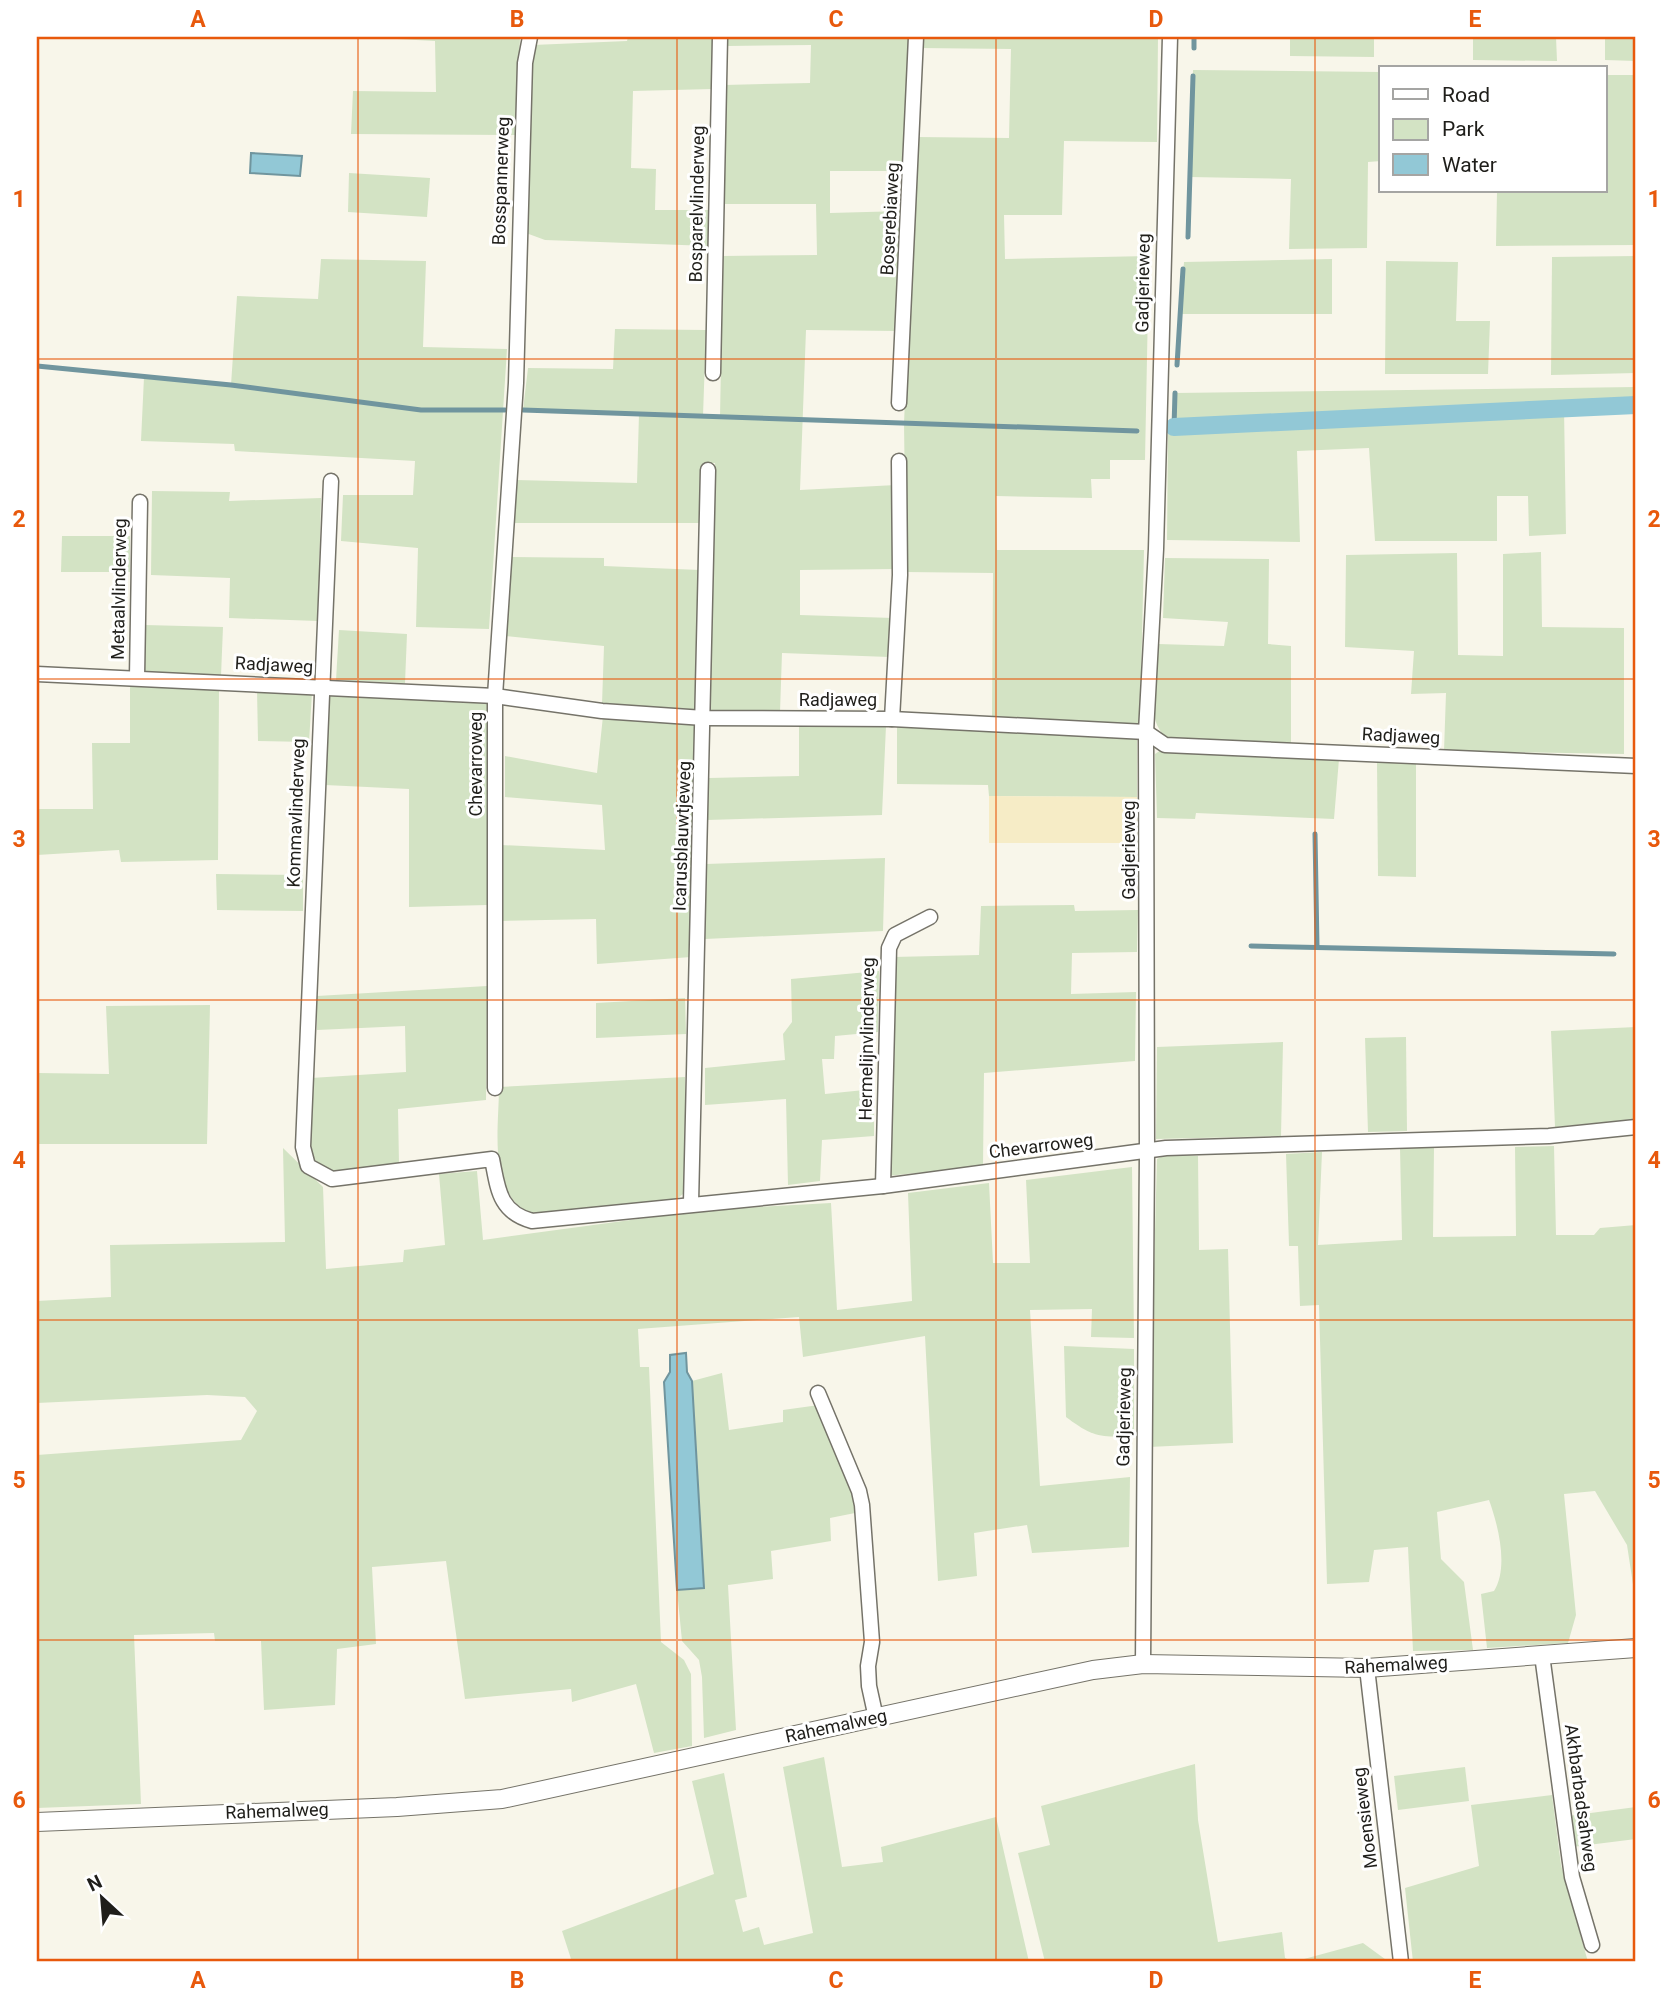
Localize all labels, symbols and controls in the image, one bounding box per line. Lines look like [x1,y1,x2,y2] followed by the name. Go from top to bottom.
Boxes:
[190,6,206,33] text: A
[510,6,524,33] text: B
[828,6,844,33] text: C
[1149,6,1163,33] text: D
[1469,6,1482,33] text: E
[1379,66,1606,192] legend
[1442,83,1490,107] text: Road
[488,116,513,246] street label: Bosspannerweg
[1442,117,1485,141] text: Park
[685,125,708,283] street label: Bosparelvlinderweg
[1442,153,1497,177] text: Water
[876,162,903,276] street label: Boserebiaweg
[12,186,26,213] text: 1
[1647,186,1661,213] text: 1
[1131,233,1154,333] street label: Gadjerieweg
[12,506,26,533] text: 2
[1647,506,1661,533] text: 2
[107,518,130,660] street label: Metaalvlinderweg
[234,652,314,677] street label: Radjaweg
[799,689,877,710] street label: Radjaweg
[465,712,486,816] street label: Chevarroweg
[1361,723,1441,748] street label: Radjaweg
[282,738,309,888] street label: Kommavlinderweg
[668,761,695,911] street label: Icarusblauwtjeweg
[1118,800,1139,900] street label: Gadjerieweg
[12,826,26,853] text: 3
[1647,826,1661,853] text: 3
[855,957,878,1121] street label: Hermelijnvlinderweg
[988,1129,1094,1162] street label: Chevarroweg
[12,1147,26,1174] text: 4
[1647,1147,1661,1174] text: 4
[1112,1367,1135,1467] street label: Gadjerieweg
[12,1467,26,1494] text: 5
[1647,1467,1661,1494] text: 5
[1344,1651,1448,1678] street label: Rahemalweg
[783,1704,889,1747] street label: Rahemalweg
[1561,1723,1602,1873] street label: Akhbarbadsahweg
[1348,1766,1381,1870] street label: Moensieweg
[12,1787,26,1814] text: 6
[1647,1787,1661,1814] text: 6
[225,1798,329,1823] street label: Rahemalweg
[66,1862,136,1932] north arrow
[84,1870,106,1896] text: N
[190,1967,206,1994] text: A
[510,1967,524,1994] text: B
[828,1967,844,1994] text: C
[1149,1967,1163,1994] text: D
[1469,1967,1482,1994] text: E

